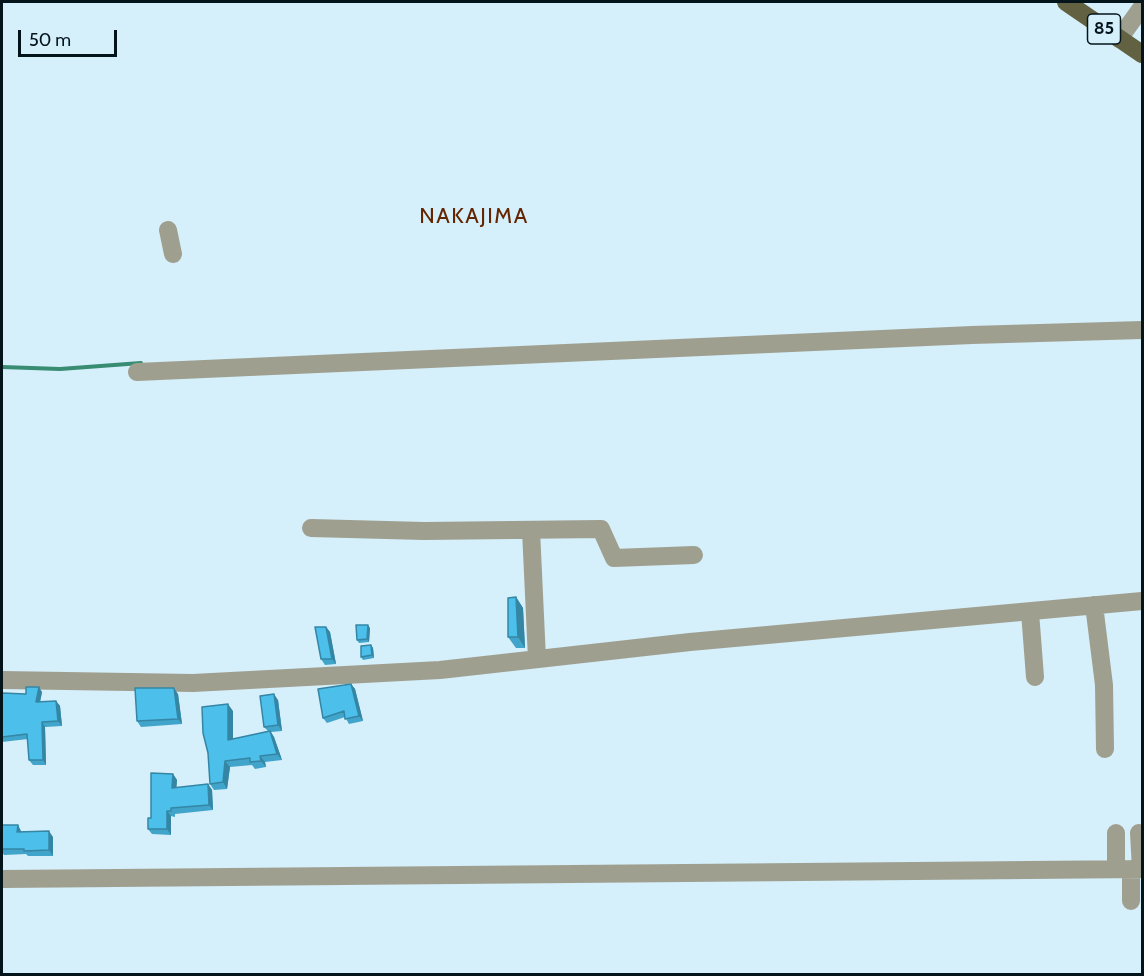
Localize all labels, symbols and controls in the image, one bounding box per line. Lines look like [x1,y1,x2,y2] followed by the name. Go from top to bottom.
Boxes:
[1088,14,1120,44] road number: 85
[21,18,120,56] scale bar
[29,29,71,51] text: 50 m
[419,204,529,230] district label: NAKAJIMA

